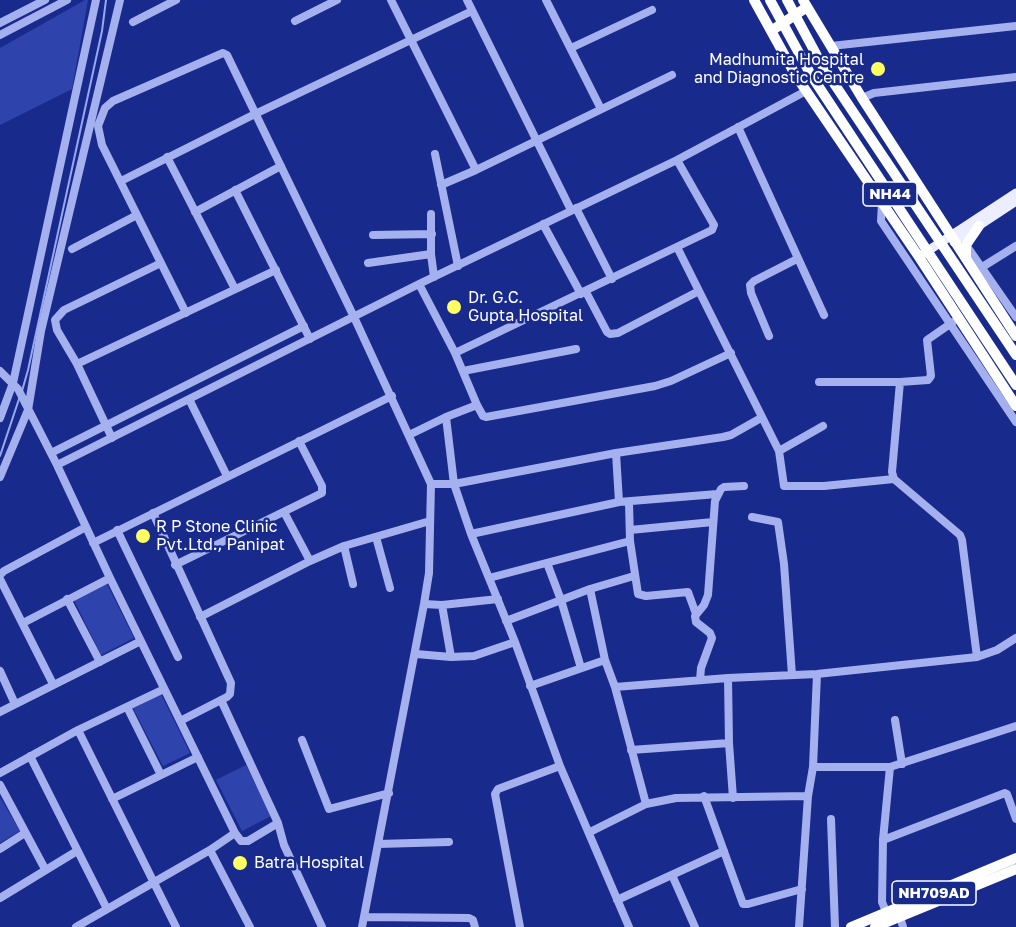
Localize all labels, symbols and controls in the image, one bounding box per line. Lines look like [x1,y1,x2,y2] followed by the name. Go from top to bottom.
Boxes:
[694,50,864,88] place label: Madhumita Hospital and Diagnostic Centre
[869,60,887,78] marker: Madhumita Hospital and Diagnostic Centre
[863,182,917,206] road number: NH44
[468,288,583,326] place label: Dr. G.C. Gupta Hospital
[445,298,463,316] marker: Dr. G.C. Gupta Hospital
[156,517,285,555] place label: R P Stone Clinic Pvt.Ltd., Panipat
[134,527,152,545] marker: R P Stone Clinic Pvt.Ltd., Panipat
[254,853,364,873] place label: Batra Hospital
[231,854,249,872] marker: Batra Hospital
[892,881,976,905] road number: NH709AD

